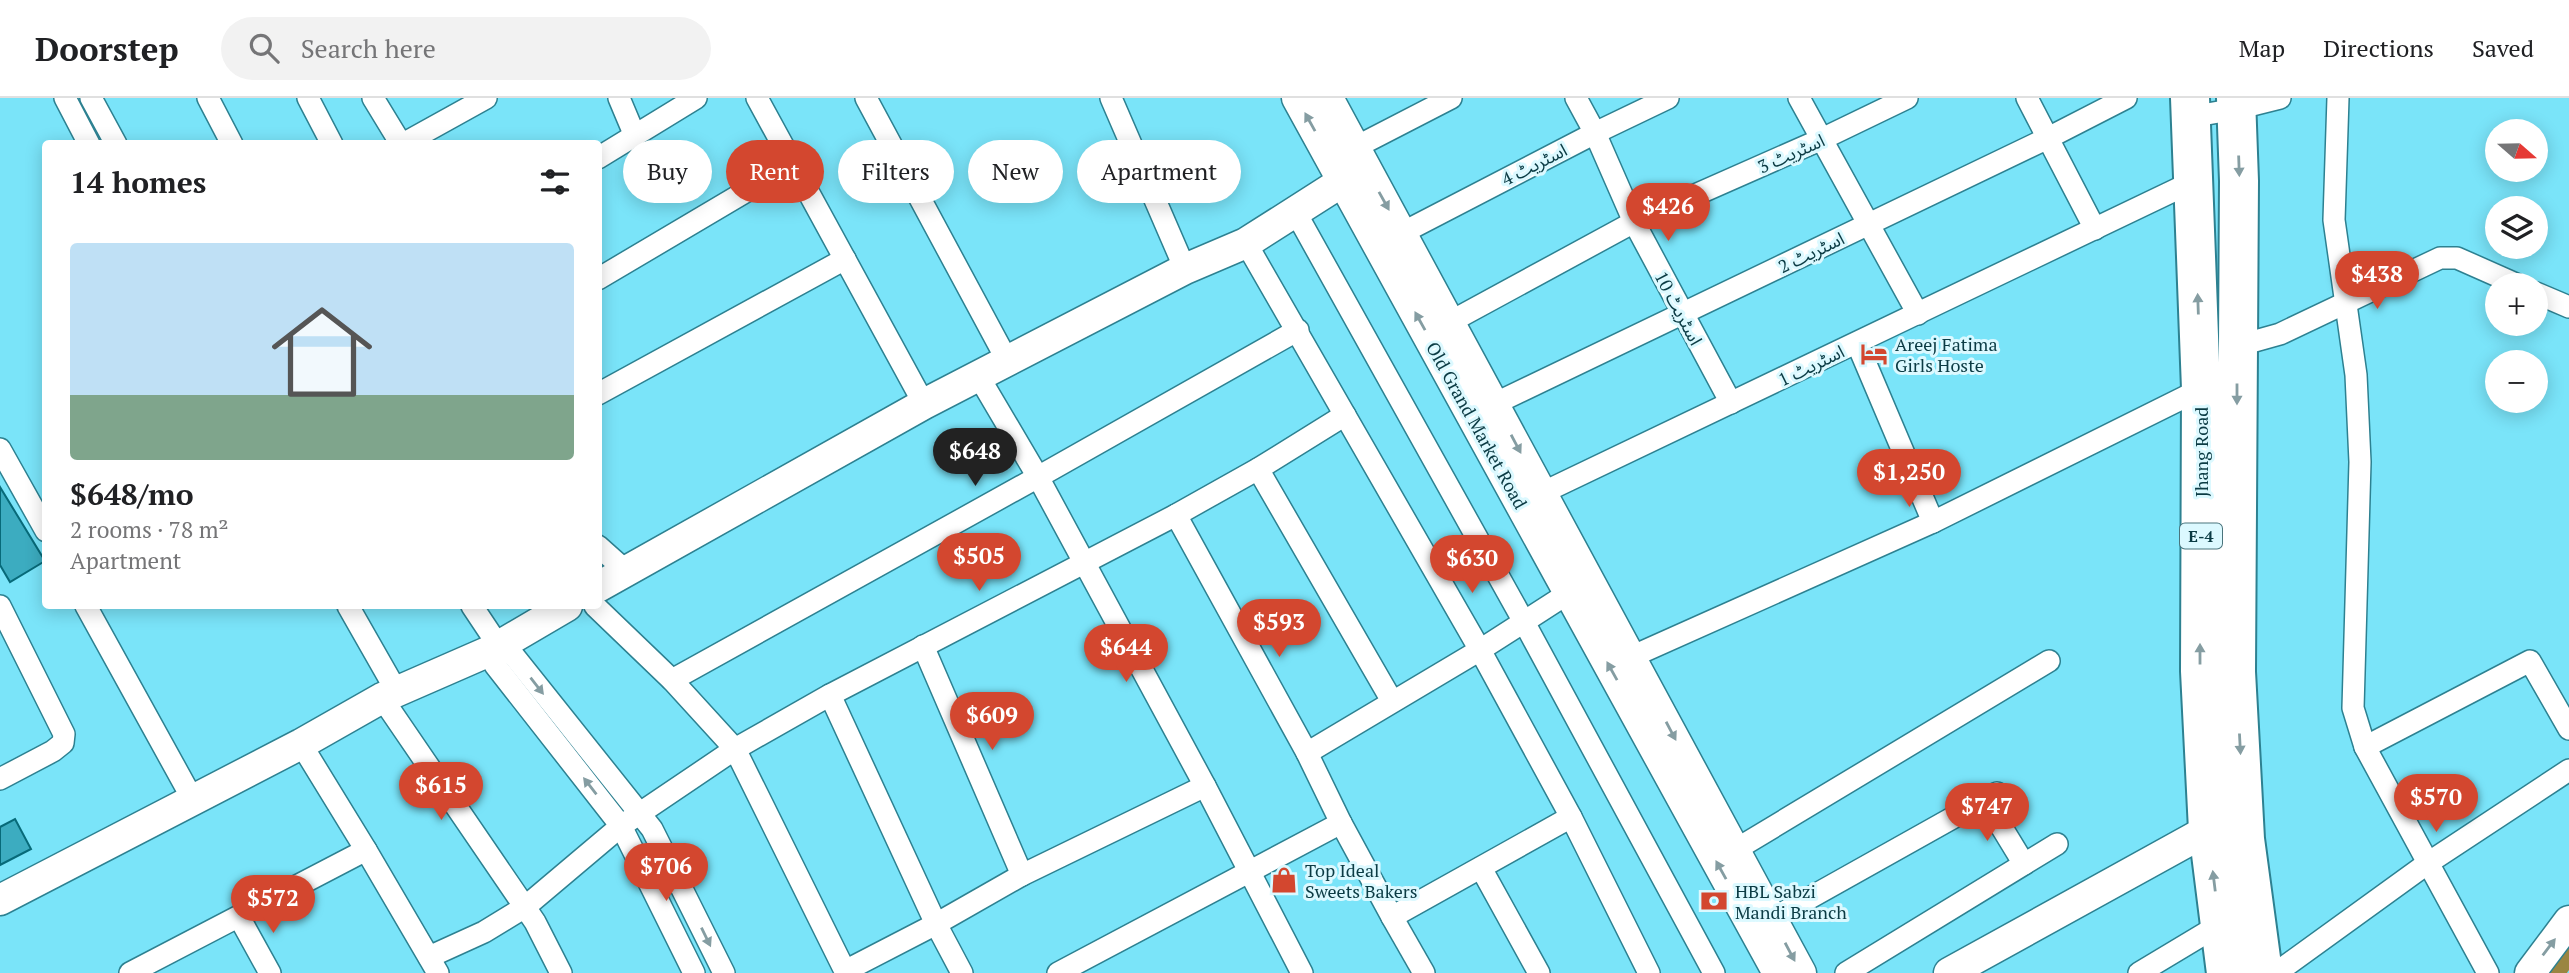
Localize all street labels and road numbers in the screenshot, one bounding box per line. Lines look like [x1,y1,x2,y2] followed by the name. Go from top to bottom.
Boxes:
[1754,128,1828,178] street label: اسٹریٹ 3
[1497,137,1571,191] street label: اسٹریٹ 4
[1774,226,1848,278] street label: اسٹریٹ 2
[1650,267,1708,349] street label: اسٹریٹ 10
[1421,337,1533,513] street label: Old Grand Market Road
[1774,339,1848,391] street label: اسٹریٹ 1
[2189,407,2213,497] street label: Jhang Road
[2180,524,2222,548] road number: E-4

